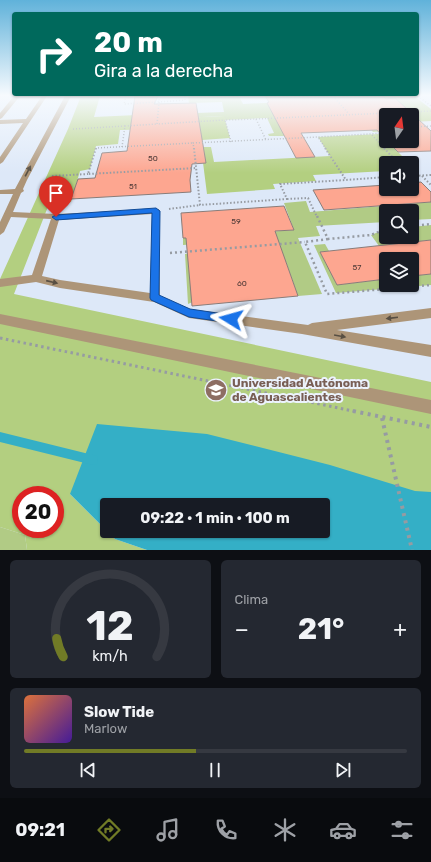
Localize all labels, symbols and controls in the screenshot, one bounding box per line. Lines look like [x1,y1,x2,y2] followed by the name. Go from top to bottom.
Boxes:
[94,26,163,59] text: 20 m
[28,28,80,80] icon: right
[94,60,233,82] text: Gira a la derecha
[379,108,419,148] north arrow
[379,108,419,292] map controls
[148,154,158,163] house number: 50
[379,156,419,196] button: sound
[25,165,32,177] one-way arrow
[39,176,73,217] pin
[45,182,67,204] icon: arrive
[129,182,137,191] house number: 51
[379,204,419,244] button: search
[231,217,241,226] house number: 59
[379,252,419,292] button: layers
[353,263,361,272] house number: 57
[237,279,247,288] house number: 60
[46,280,58,286] one-way arrow
[210,298,252,340] position arrow
[386,314,398,321] one-way arrow
[334,333,346,339] one-way arrow
[232,376,368,404] place label: Universidad Autónoma de Aguascalientes
[203,377,229,403] school or university icon: Universidad Autónoma de Aguascalientes
[12,486,64,538] speed limit sign: 20
[140,509,290,527] text: 09:22 · 1 min · 100 m
[235,592,268,607] text: Clima
[86,601,134,650] text: 12
[298,611,344,647] text: 21°
[235,616,249,643] text: −
[393,616,407,643] text: +
[92,648,128,665] text: km/h
[84,703,154,721] text: Slow Tide
[84,721,127,736] text: Marlow
[77,759,99,781] icon: previous
[204,759,226,781] icon: pause
[332,759,354,781] icon: next
[95,816,123,844] icon: directions
[154,816,182,844] icon: music
[212,816,240,844] icon: phone
[271,816,299,844] icon: climate
[329,816,357,844] icon: car
[388,816,416,844] icon: filters
[15,819,65,841] text: 09:21

